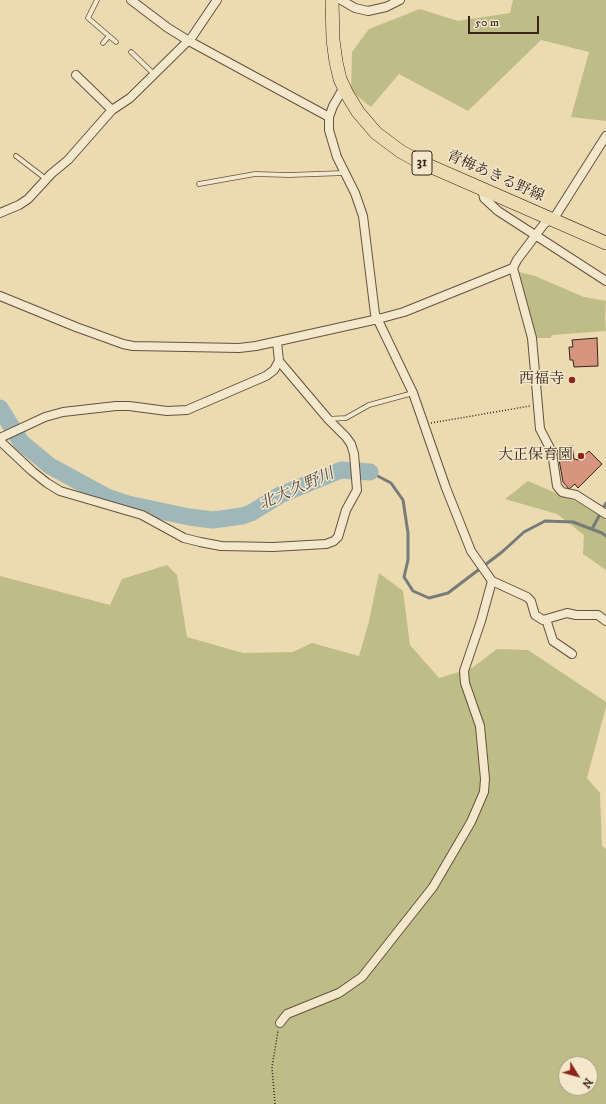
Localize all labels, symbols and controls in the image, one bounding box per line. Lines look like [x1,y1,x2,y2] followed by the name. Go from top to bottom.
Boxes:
[470,8,541,34] scale bar
[475,15,499,30] text: 50 m
[443,147,547,207] street label: 青梅あきる野線
[412,151,432,175] road number: 31
[519,371,564,389] place label: 西福寺
[567,375,577,385] marker: 西福寺
[498,447,573,465] place label: 大正保育園
[576,451,586,461] marker: 大正保育園
[257,465,337,515] water label: 北大久野川
[558,1056,598,1096] north arrow
[578,1075,595,1090] text: N

